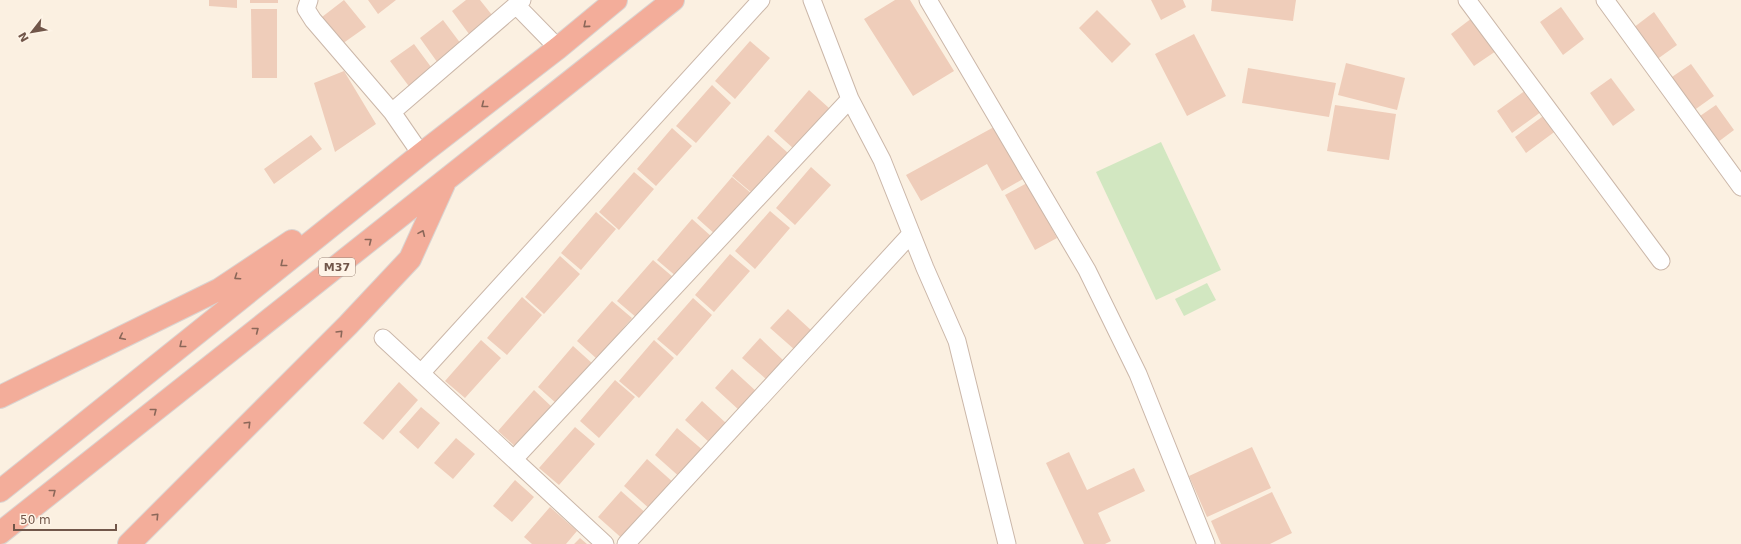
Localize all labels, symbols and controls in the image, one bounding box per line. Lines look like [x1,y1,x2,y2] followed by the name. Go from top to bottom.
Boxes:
[12,12,52,52] north arrow
[583,20,591,27] one-way arrow
[16,30,32,44] text: N
[481,101,488,108] one-way arrow
[417,229,425,237] one-way arrow
[365,239,372,246] one-way arrow
[319,258,355,276] road number: M37
[281,260,288,267] one-way arrow
[234,272,241,280] one-way arrow
[252,328,259,335] one-way arrow
[335,330,343,337] one-way arrow
[119,332,126,340] one-way arrow
[179,341,186,348] one-way arrow
[150,409,157,416] one-way arrow
[243,421,251,429] one-way arrow
[48,489,55,496] one-way arrow
[14,506,116,532] scale bar
[20,513,51,527] text: 50 m
[151,513,159,521] one-way arrow

